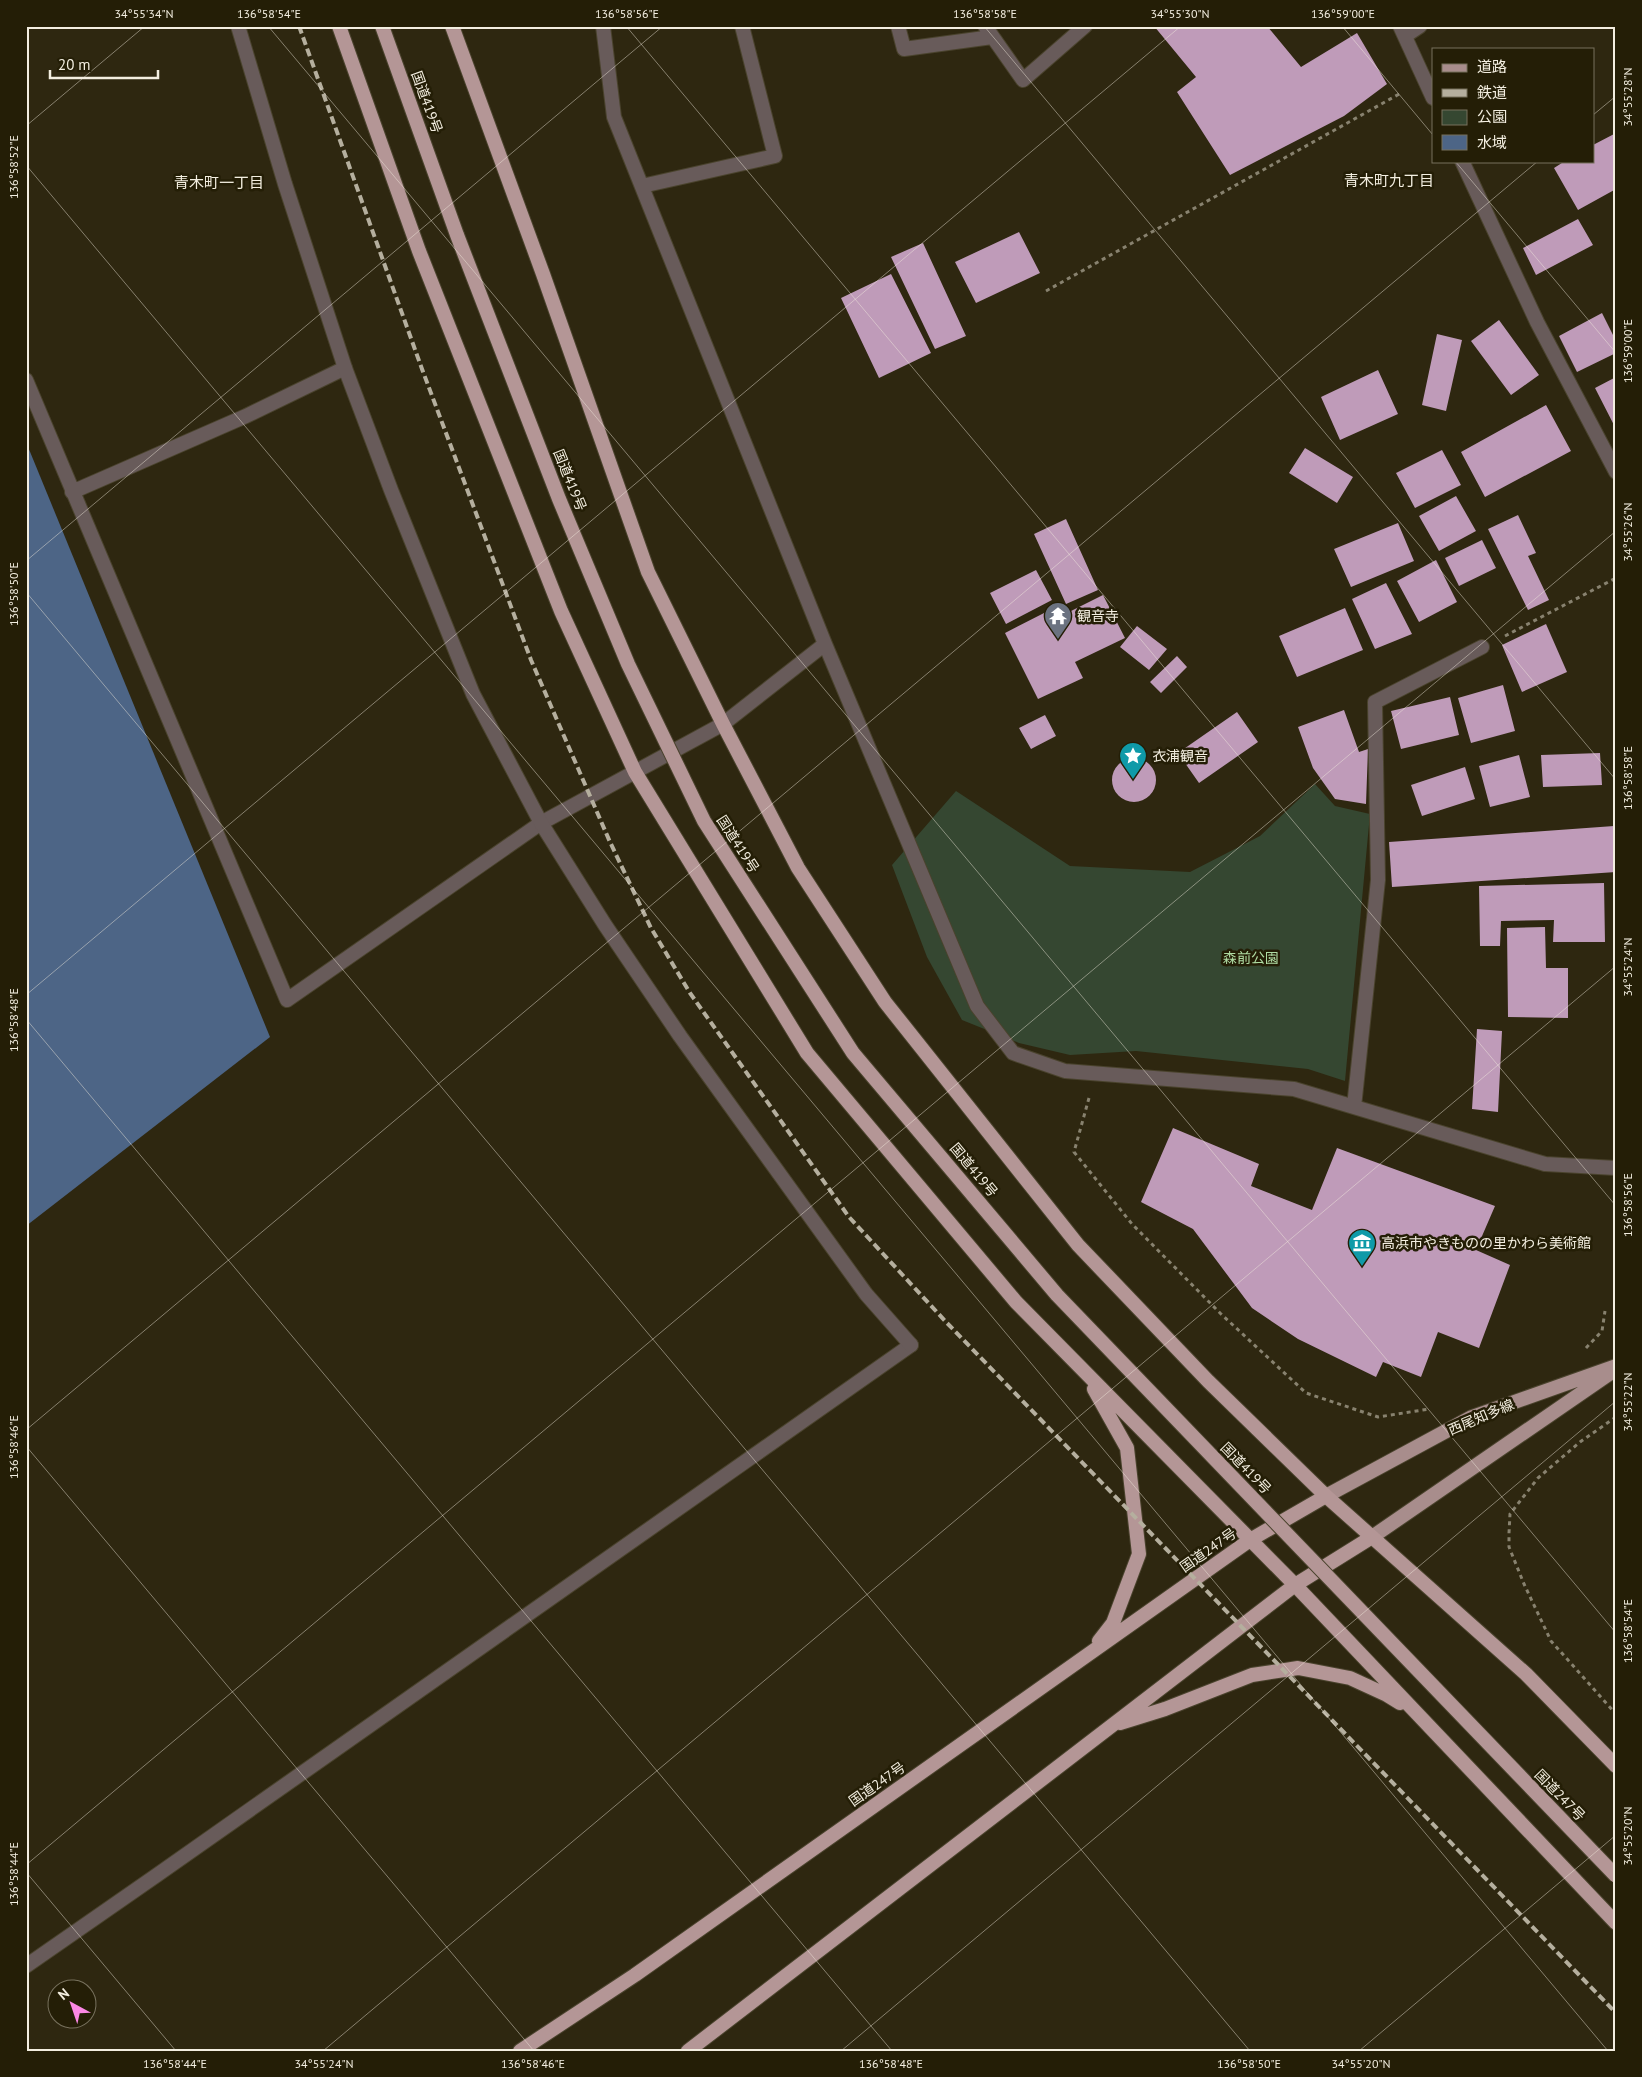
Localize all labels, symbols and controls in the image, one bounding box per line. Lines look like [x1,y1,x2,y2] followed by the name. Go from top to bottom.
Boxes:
[114,6,174,21] text: 34°55'34"N
[237,6,301,21] text: 136°58'54"E
[595,6,659,21] text: 136°58'56"E
[953,6,1017,21] text: 136°58'58"E
[1150,6,1210,21] text: 34°55'30"N
[1311,6,1375,21] text: 136°59'00"E
[50,48,158,80] scale bar
[1432,48,1594,162] legend
[58,55,91,74] text: 20 m
[1477,57,1507,76] text: 道路
[1620,67,1635,127] text: 34°55'28"N
[407,68,447,136] street label: 国道419号
[1477,83,1507,102] text: 鉄道
[1477,107,1507,126] text: 公園
[1477,133,1507,152] text: 水域
[6,135,21,199] text: 136°58'52"E
[1344,171,1434,190] district label: 青木町九丁目
[174,173,264,192] district label: 青木町一丁目
[1620,319,1635,383] text: 136°59'00"E
[550,447,590,513] street label: 国道419号
[1620,502,1635,562] text: 34°55'26"N
[6,562,21,626] text: 136°58'50"E
[1043,601,1073,640] temple icon: 観音寺
[1077,607,1119,625] place label: 観音寺
[1118,741,1148,780] place icon: 衣浦観音
[1620,746,1635,810] text: 136°58'58"E
[1152,747,1208,765] place label: 衣浦観音
[713,812,763,876] street label: 国道419号
[1620,937,1635,997] text: 34°55'24"N
[1223,949,1279,967] park label: 森前公園
[6,988,21,1052] text: 136°58'48"E
[946,1139,1002,1201] street label: 国道419号
[1620,1173,1635,1237] text: 136°58'56"E
[1347,1228,1377,1267] museum icon: 高浜市やきものの里かわら美術館
[1381,1234,1591,1252] place label: 高浜市やきものの里かわら美術館
[1620,1372,1635,1432] text: 34°55'22"N
[1445,1395,1517,1439] street label: 西尾知多線
[6,1415,21,1479] text: 136°58'46"E
[1217,1438,1275,1498] street label: 国道419号
[1176,1524,1240,1576] street label: 国道247号
[1620,1599,1635,1663] text: 136°58'54"E
[845,1758,909,1810] street label: 国道247号
[1531,1765,1589,1825] street label: 国道247号
[1620,1806,1635,1866] text: 34°55'20"N
[6,1842,21,1906] text: 136°58'44"E
[48,1980,98,2030] north arrow
[54,1984,73,2004] text: N
[143,2056,207,2071] text: 136°58'44"E
[294,2056,354,2071] text: 34°55'24"N
[501,2056,565,2071] text: 136°58'46"E
[859,2056,923,2071] text: 136°58'48"E
[1217,2056,1281,2071] text: 136°58'50"E
[1331,2056,1391,2071] text: 34°55'20"N

